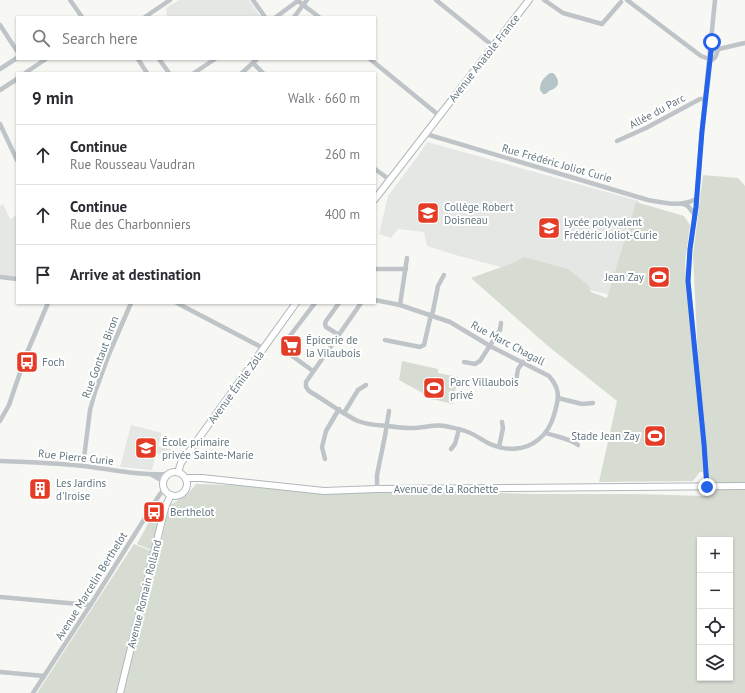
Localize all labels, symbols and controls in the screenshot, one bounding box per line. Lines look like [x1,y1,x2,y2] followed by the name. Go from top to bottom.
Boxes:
[445,11,523,105] street label: Avenue Anatole France
[16,16,376,60] search box
[30,27,52,49] icon: search
[62,29,138,48] text: Search here
[703,33,721,51] route start
[32,87,73,109] text: 9 min
[288,90,360,107] text: Walk · 660 m
[627,90,687,132] street label: Allée du Parc
[70,137,127,156] text: Continue
[500,141,614,186] street label: Rue Frédéric Joliot Curie
[32,144,54,166] icon: ahead
[325,146,360,163] text: 260 m
[70,156,195,173] text: Rue Rousseau Vaudran
[70,197,127,216] text: Continue
[415,200,441,226] school or university icon: Collège Robert Doisneau
[444,200,514,227] place label: Collège Robert Doisneau
[32,204,54,226] icon: ahead
[325,206,360,223] text: 400 m
[536,215,562,241] school or university icon: Lycée polyvalent Frédéric Joliot-Curie
[564,215,658,242] place label: Lycée polyvalent Frédéric Joliot-Curie
[70,216,191,233] text: Rue des Charbonniers
[32,264,54,286] icon: arrive
[646,264,672,290] sports icon: Jean Zay
[70,265,201,284] text: Arrive at destination
[604,270,645,284] place label: Jean Zay
[79,314,121,400] street label: Rue Gontaut Biron
[469,318,548,369] street label: Rue Marc Chagall
[278,333,304,359] supermarket icon: Épicerie de la Vilaubois
[306,333,361,360] place label: Épicerie de la Vilaubois
[205,348,267,426] street label: Avenue Émile Zola
[14,349,40,375] bus stop icon: Foch
[42,355,65,369] place label: Foch
[421,375,447,401] sports icon: Parc Villaubois privé
[450,375,519,402] place label: Parc Villaubois privé
[642,423,668,449] sports icon: Stade Jean Zay
[571,429,641,443] place label: Stade Jean Zay
[133,435,159,461] school or university icon: École primaire privée Sainte-Marie
[162,435,254,462] place label: École primaire privée Sainte-Marie
[38,446,115,468] street label: Rue Pierre Curie
[27,476,53,502] building icon: Les Jardins d'Iroise
[56,476,106,503] place label: Les Jardins d'Iroise
[698,478,716,496] route end
[394,482,499,496] street label: Avenue de la Rochette
[141,499,167,525] bus stop icon: Berthelot
[170,505,215,519] place label: Berthelot
[52,529,130,643] street label: Avenue Marcelin Berthelot
[697,537,733,681] map controls
[697,537,733,573] button: +
[124,538,164,650] street label: Avenue Romain Rolland
[697,573,733,609] button: −
[697,609,733,645] button: locate
[697,645,733,681] button: layers

